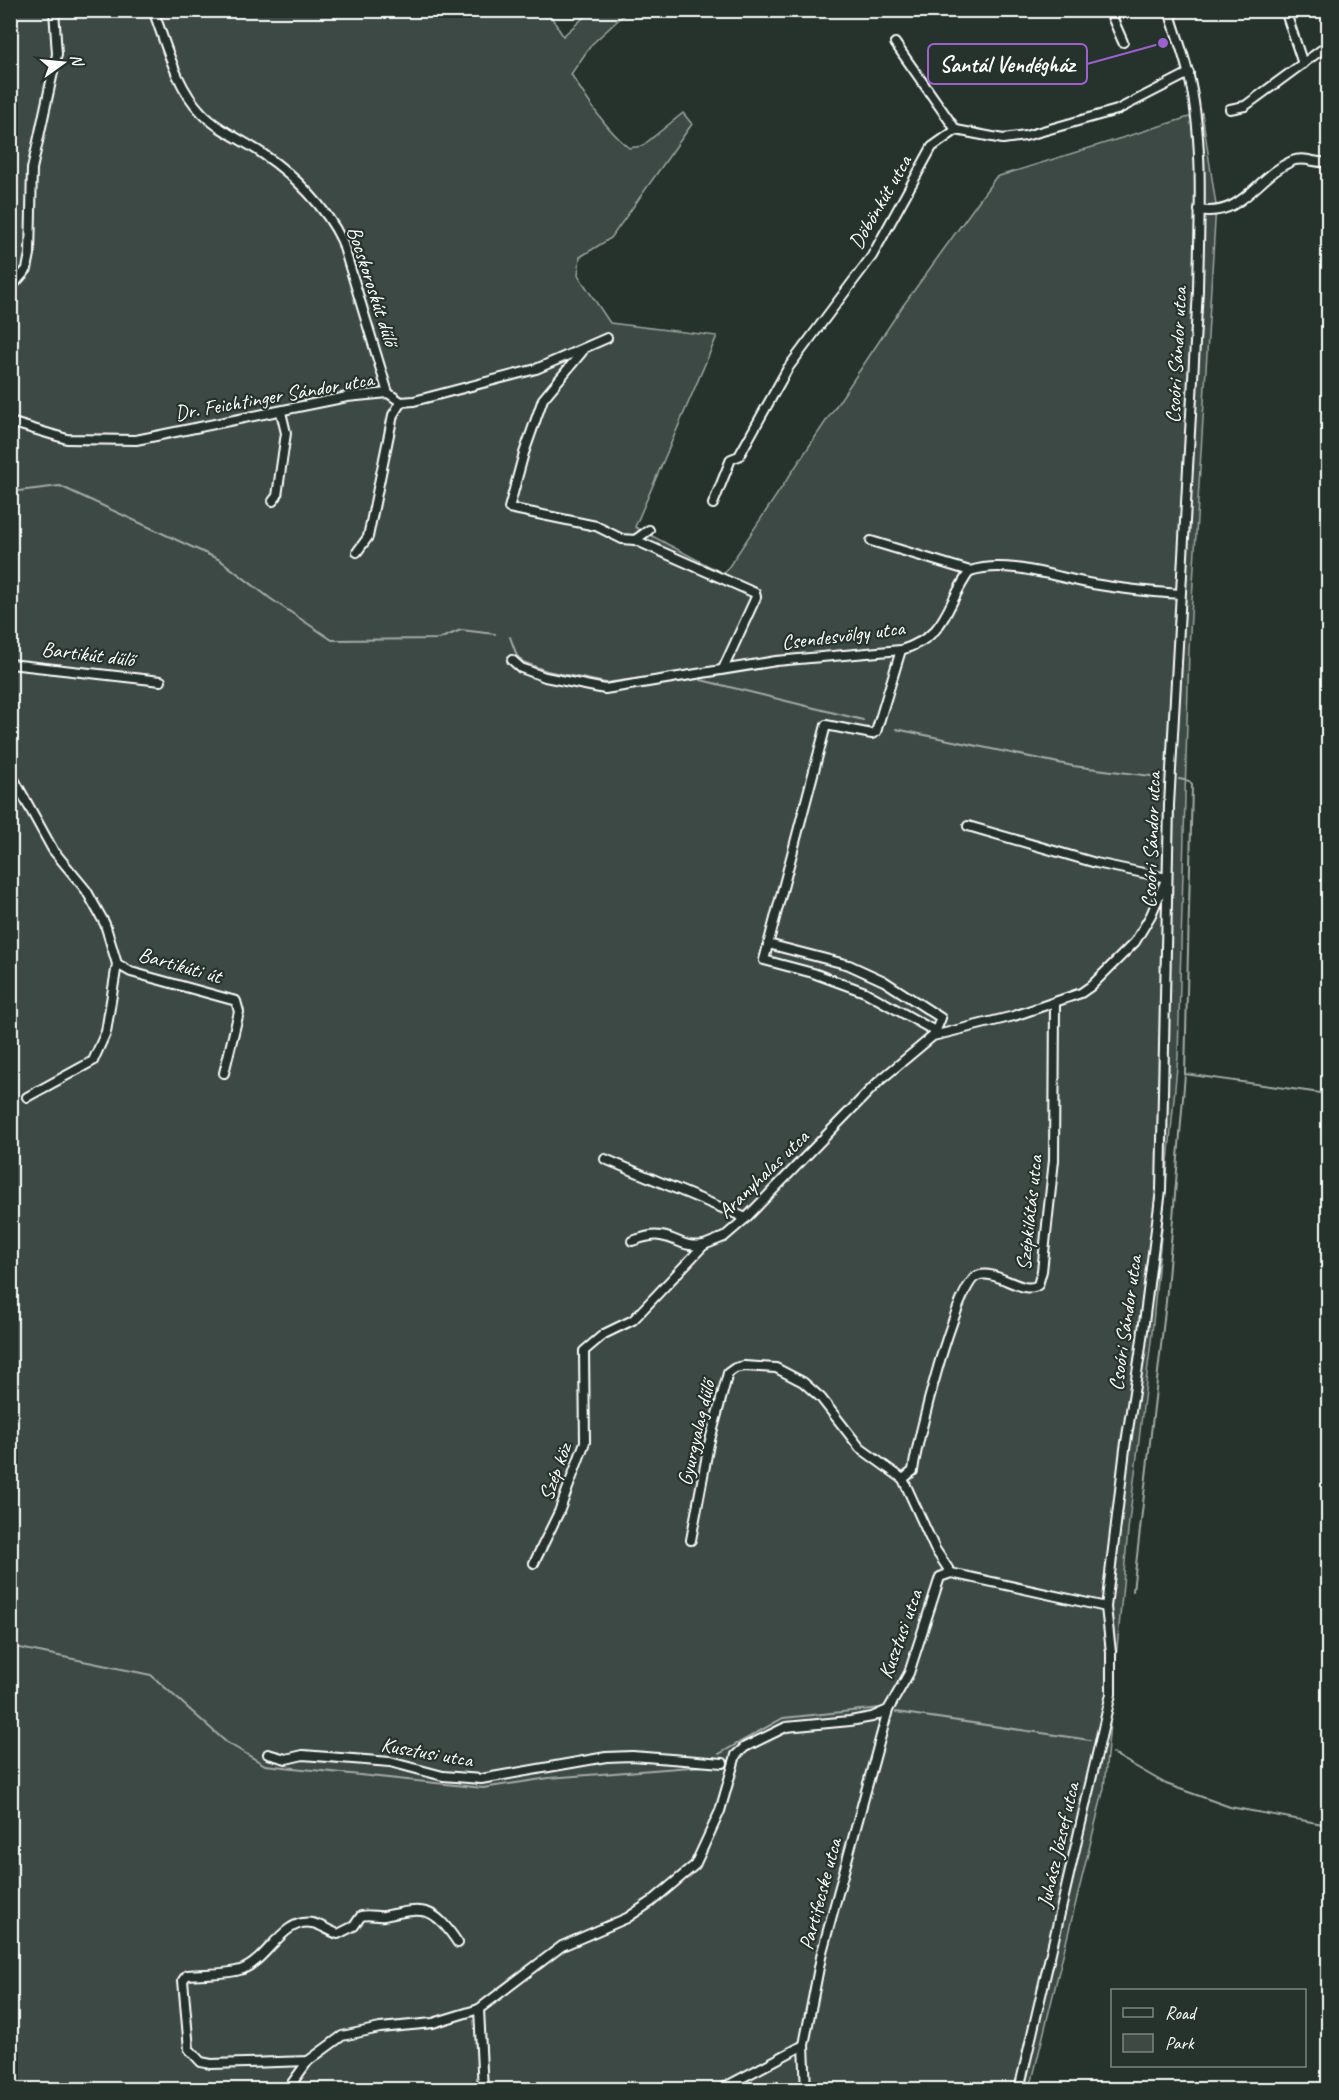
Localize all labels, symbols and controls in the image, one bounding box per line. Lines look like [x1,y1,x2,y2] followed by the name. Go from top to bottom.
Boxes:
[33,33,93,93] north arrow
[928,44,1087,84] callout: Santál Vendégház
[939,51,1078,79] text: Santál Vendégház
[66,52,88,70] text: N
[843,149,918,254] street label: Döbönkút utca
[341,223,406,353] street label: Bocskoroskút dűlő
[1159,284,1193,424] street label: Csoóri Sándor utca
[173,365,378,426] street label: Dr. Feichtinger Sándor utca
[780,614,907,655] street label: Csendesvölgy utca
[40,635,139,673] street label: Bartikút dűlő
[1136,769,1166,909] street label: Csoóri Sándor utca
[136,941,226,990] street label: Bartikúti út
[712,1123,815,1224] street label: Aranyhalas utca
[1010,1153,1048,1272] street label: Szépkilátás utca
[1103,1251,1148,1392] street label: Csoóri Sándor utca
[671,1374,722,1488] street label: Gyurgyalag dűlő
[533,1438,578,1504] street label: Szép köz
[872,1585,929,1682] street label: Kusztusi utca
[379,1731,476,1773] street label: Kusztusi utca
[1031,1777,1086,1911] street label: Juhász József utca
[793,1833,848,1953] street label: Partifecske utca
[1111,1989,1306,2067] legend
[1165,2002,1198,2024] text: Road
[1165,2032,1195,2054] text: Park

